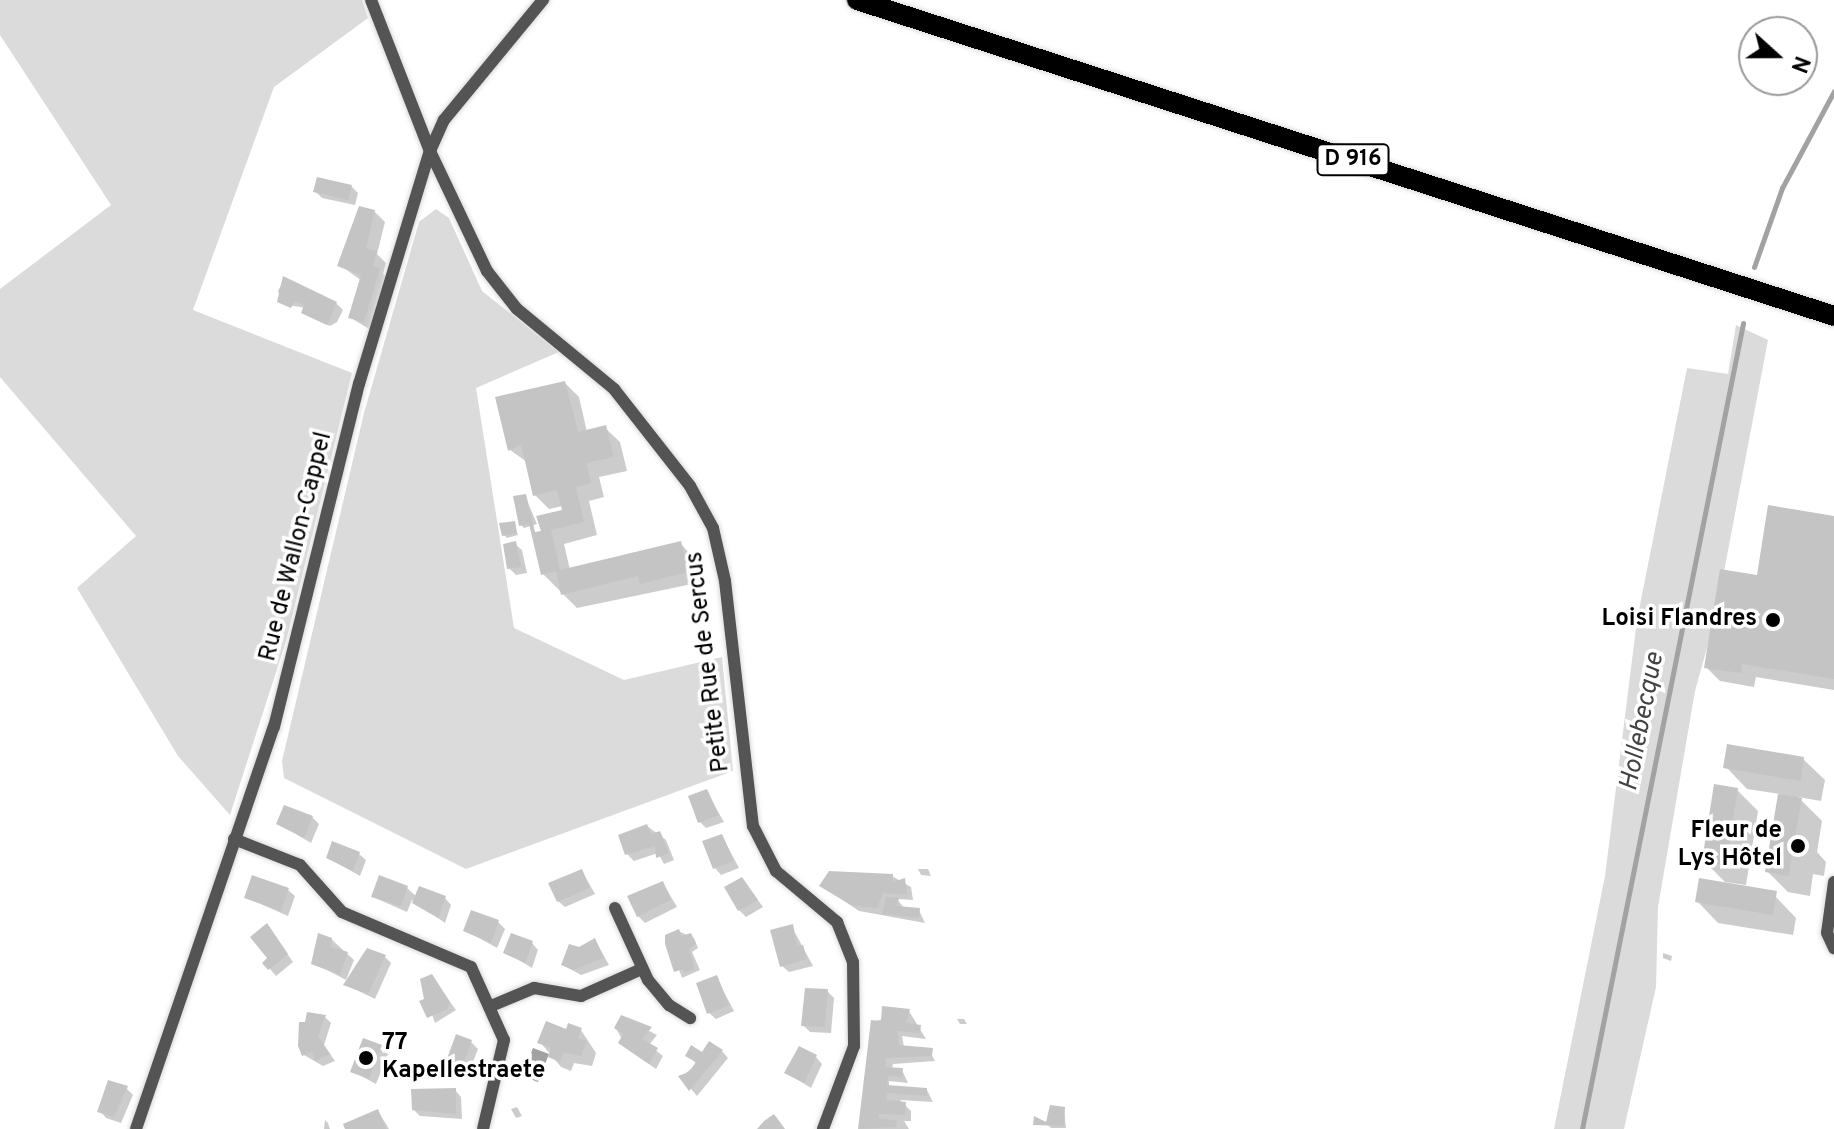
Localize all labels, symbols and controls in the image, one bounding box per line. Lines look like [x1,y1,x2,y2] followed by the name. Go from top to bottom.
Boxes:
[1738,16,1818,96] north arrow
[1784,52,1814,76] text: N
[1315,142,1391,178] road number: D 916
[255,429,339,665] street label: Rue de Wallon-Cappel
[681,550,737,774] street label: Petite Rue de Sercus
[1602,606,1757,634] place label: Loisi Flandres
[1764,611,1782,629] marker: Loisi Flandres
[1614,650,1672,794] water label: Hollebecque
[1678,818,1782,874] place label: Fleur de Lys Hôtel
[1789,837,1807,855] marker: Fleur de Lys Hôtel
[382,1030,545,1086] place label: 77 Kapellestraete
[357,1049,375,1067] marker: 77 Kapellestraete

